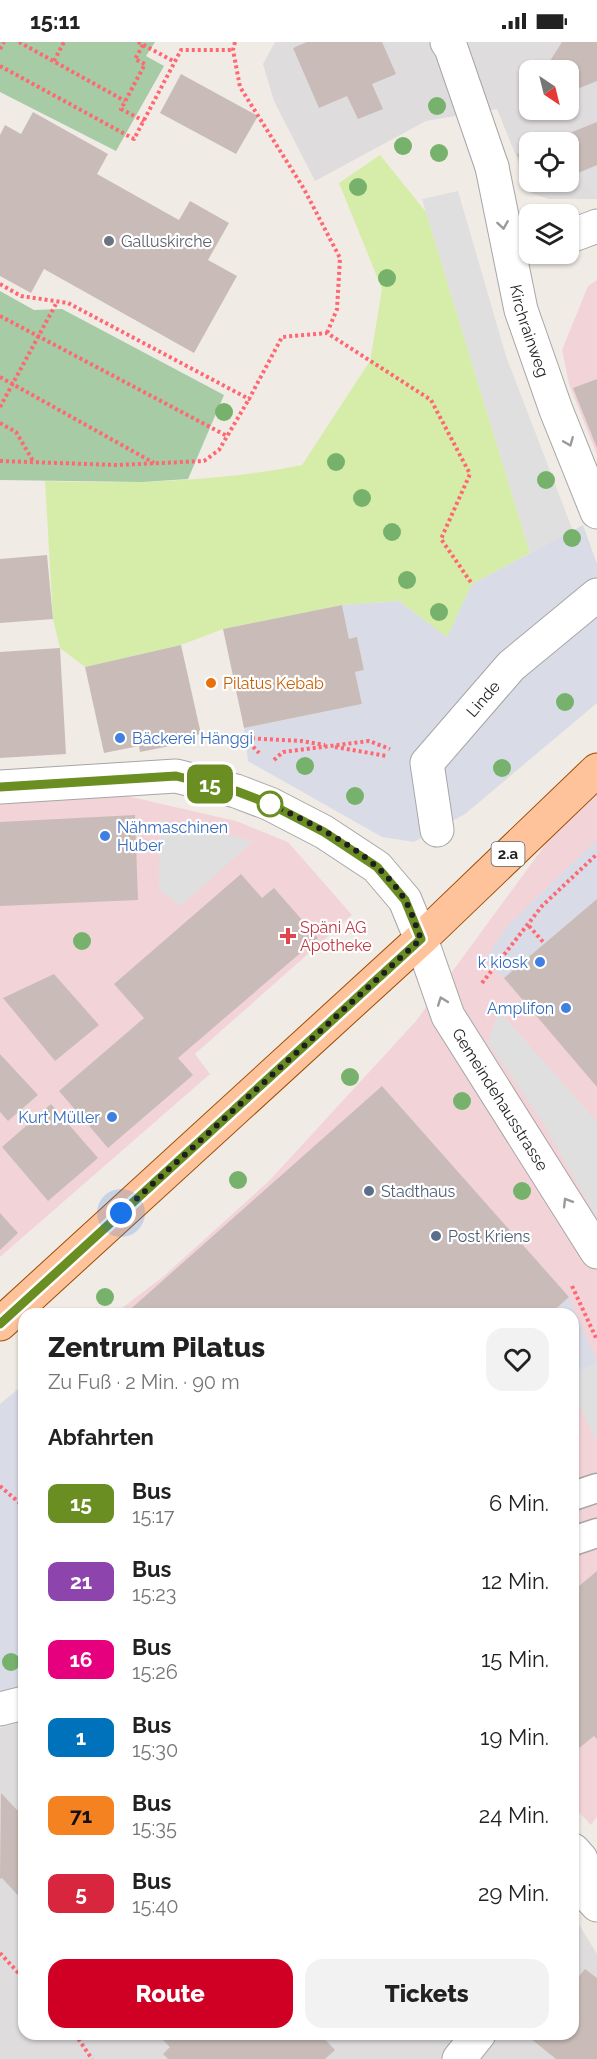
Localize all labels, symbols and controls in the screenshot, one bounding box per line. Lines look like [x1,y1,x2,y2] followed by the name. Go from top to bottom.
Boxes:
[30,8,80,34] text: 15:11
[519,60,579,120] north arrow
[519,60,579,264] map controls
[519,132,579,192] button: locate
[519,204,579,264] button: layers
[497,220,509,229] one-way arrow
[121,232,212,251] place label: Galluskirche
[102,234,116,248] marker: Galluskirche
[506,283,553,380] street label: Kirchrainweg
[562,436,574,447] one-way arrow
[223,674,324,693] place label: Pilatus Kebab
[204,676,218,690] marker: Pilatus Kebab
[462,677,504,721] street label: Linde
[132,729,253,748] place label: Bäckerei Hänggi
[113,731,127,745] marker: Bäckerei Hänggi
[183,764,237,804] line badge: 15
[199,772,221,797] text: 15
[257,791,283,817] unlabelled marker
[117,818,228,855] place label: Nähmaschinen Huber
[98,829,112,843] marker: Nähmaschinen Huber
[492,842,524,866] road number: 2.a
[300,918,372,955] place label: Späni AG Apotheke
[281,929,295,943] marker: Späni AG Apotheke
[478,953,529,972] place label: k kiosk
[533,955,547,969] marker: k kiosk
[437,996,450,1006] one-way arrow
[487,999,554,1018] place label: Amplifon
[559,1001,573,1015] marker: Amplifon
[448,1025,552,1174] street label: Gemeindehausstrasse
[18,1108,100,1127] place label: Kurt Müller
[105,1110,119,1124] marker: Kurt Müller
[381,1182,456,1201] place label: Stadthaus
[362,1184,376,1198] marker: Stadthaus
[106,1198,136,1228] your location
[562,1198,574,1208] one-way arrow
[448,1227,531,1246] place label: Post Kriens
[429,1229,443,1243] marker: Post Kriens
[486,1328,549,1391] button: heart
[48,1331,265,1364] text: Zentrum Pilatus
[48,1370,240,1394] text: Zu Fuß · 2 Min. · 90 m
[48,1424,154,1450] text: Abfahrten
[132,1478,171,1504] text: Bus
[489,1490,549,1516] text: 6 Min.
[70,1491,92,1516] text: 15
[132,1504,174,1528] text: 15:17
[132,1556,171,1582] text: Bus
[481,1568,549,1594] text: 12 Min.
[70,1569,92,1594] text: 21
[132,1582,176,1606] text: 15:23
[132,1634,171,1660] text: Bus
[481,1646,549,1672] text: 15 Min.
[69,1647,93,1672] text: 16
[132,1660,178,1684] text: 15:26
[132,1712,171,1738] text: Bus
[480,1724,549,1750] text: 19 Min.
[76,1725,86,1750] text: 1
[132,1738,178,1762] text: 15:30
[132,1790,171,1816] text: Bus
[479,1802,549,1828] text: 24 Min.
[70,1803,92,1828] text: 71
[132,1816,177,1840] text: 15:35
[132,1868,171,1894] text: Bus
[478,1880,549,1906] text: 29 Min.
[75,1881,87,1906] text: 5
[132,1894,178,1918] text: 15:40
[48,1959,293,2028] button: Route
[305,1959,549,2028] button: Tickets

